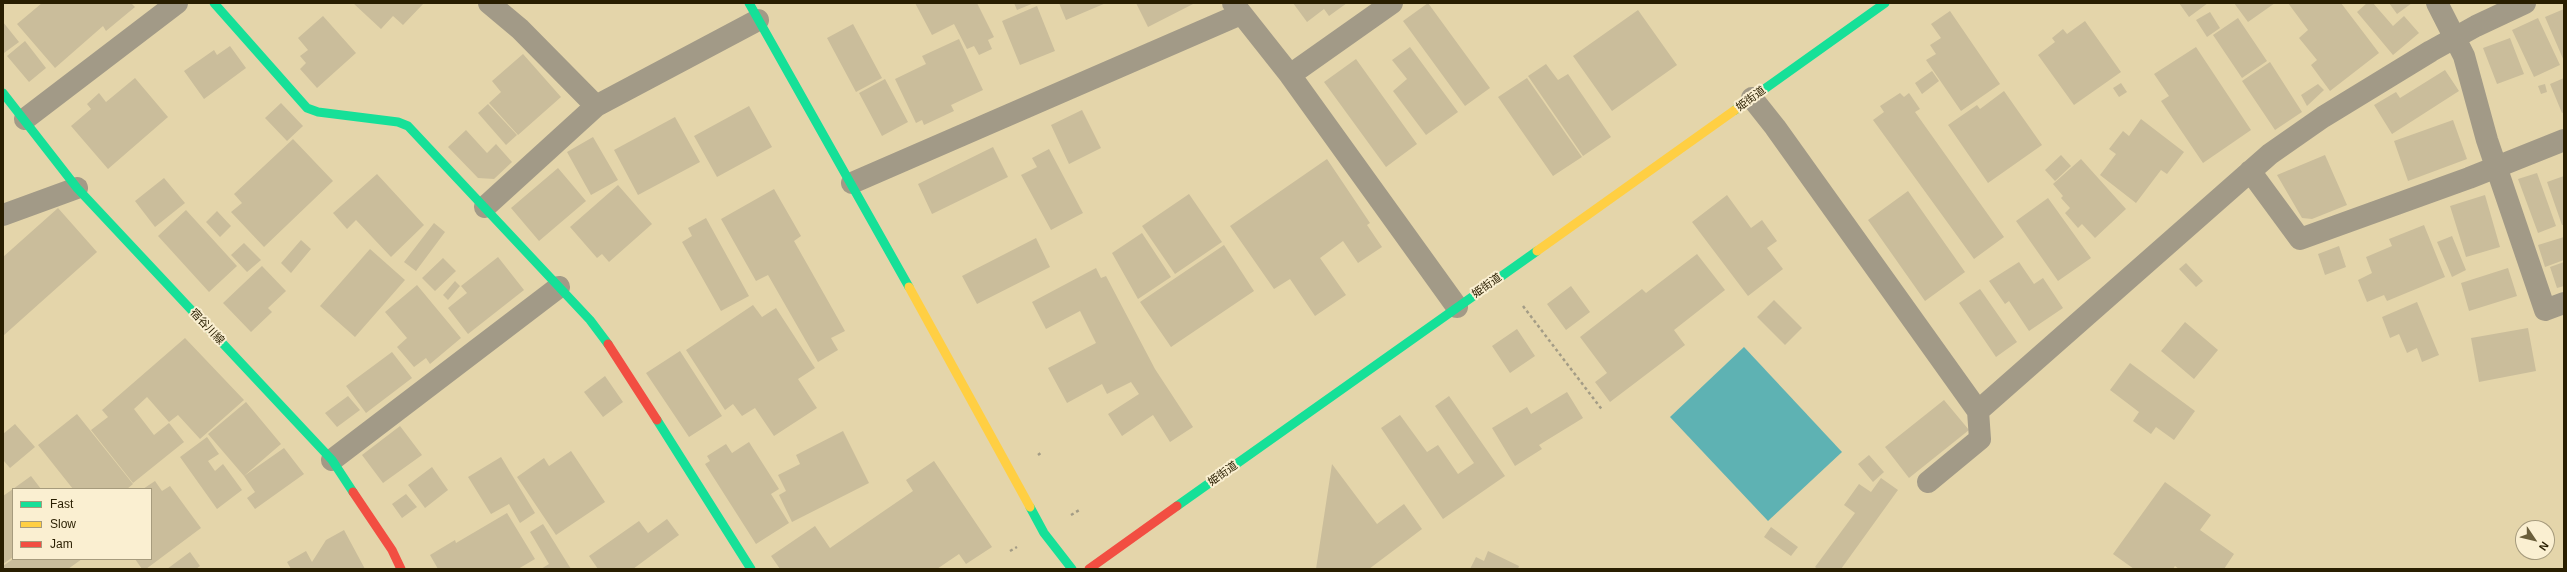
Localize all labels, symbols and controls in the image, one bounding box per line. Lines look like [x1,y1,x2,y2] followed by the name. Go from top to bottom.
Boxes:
[1734,84,1768,114] street label: 姫街道
[1470,271,1504,301] street label: 姫街道
[187,306,227,348] street label: 宿谷川線
[1206,459,1240,489] street label: 姫街道
[12,488,152,560] legend
[50,497,73,511] text: Fast
[50,517,76,531] text: Slow
[2515,520,2555,560] north arrow
[50,537,73,551] text: Jam
[2537,540,2551,553] text: N

